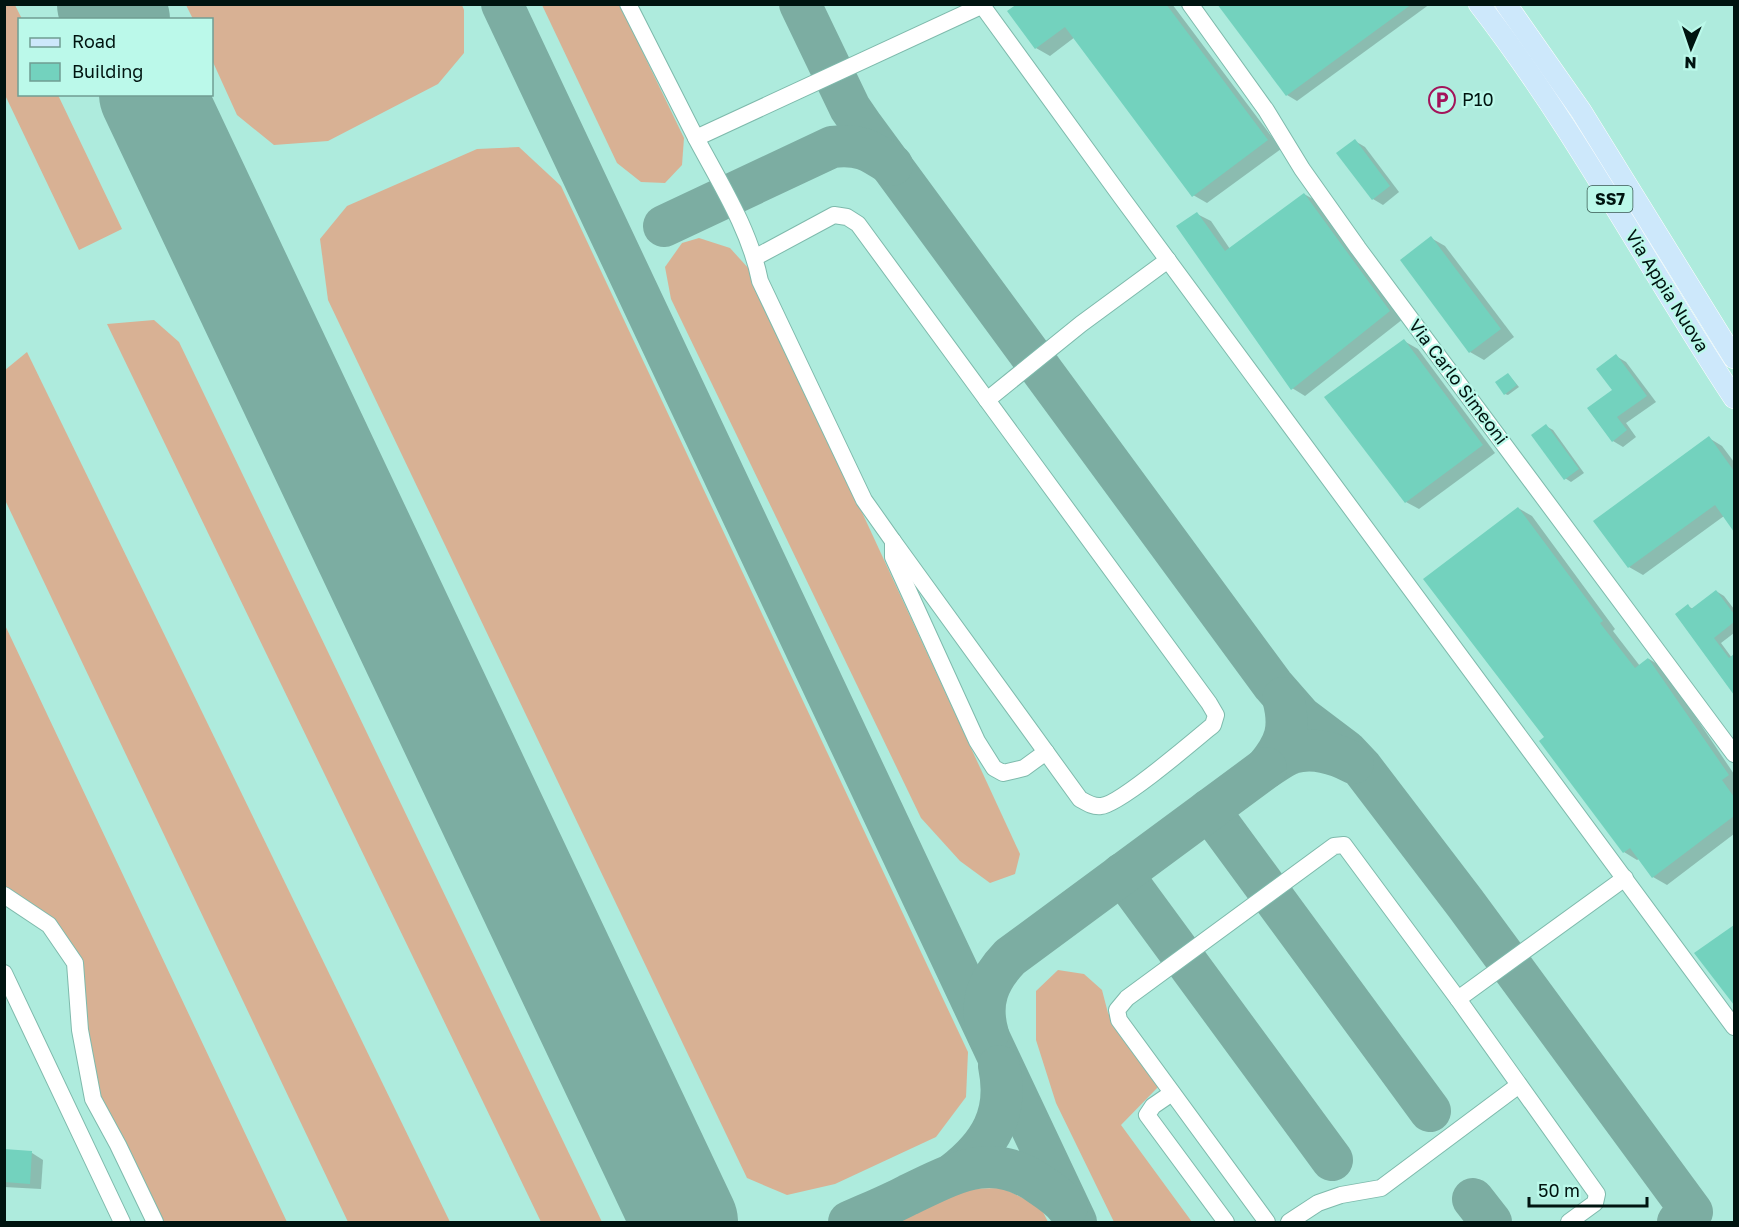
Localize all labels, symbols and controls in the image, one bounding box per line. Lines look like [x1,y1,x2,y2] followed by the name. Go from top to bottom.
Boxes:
[18,18,213,96] legend
[1661,18,1721,78] north arrow
[72,30,116,52] text: Road
[1684,53,1697,73] text: N
[72,60,143,82] text: Building
[1427,85,1457,115] parking icon: P10
[1462,88,1494,110] place label: P10
[1588,186,1632,212] road number: SS7
[1621,225,1714,356] street label: Via Appia Nuova
[1404,314,1513,448] street label: Via Carlo Simeoni
[1529,1170,1648,1208] scale bar
[1538,1179,1580,1201] text: 50 m

